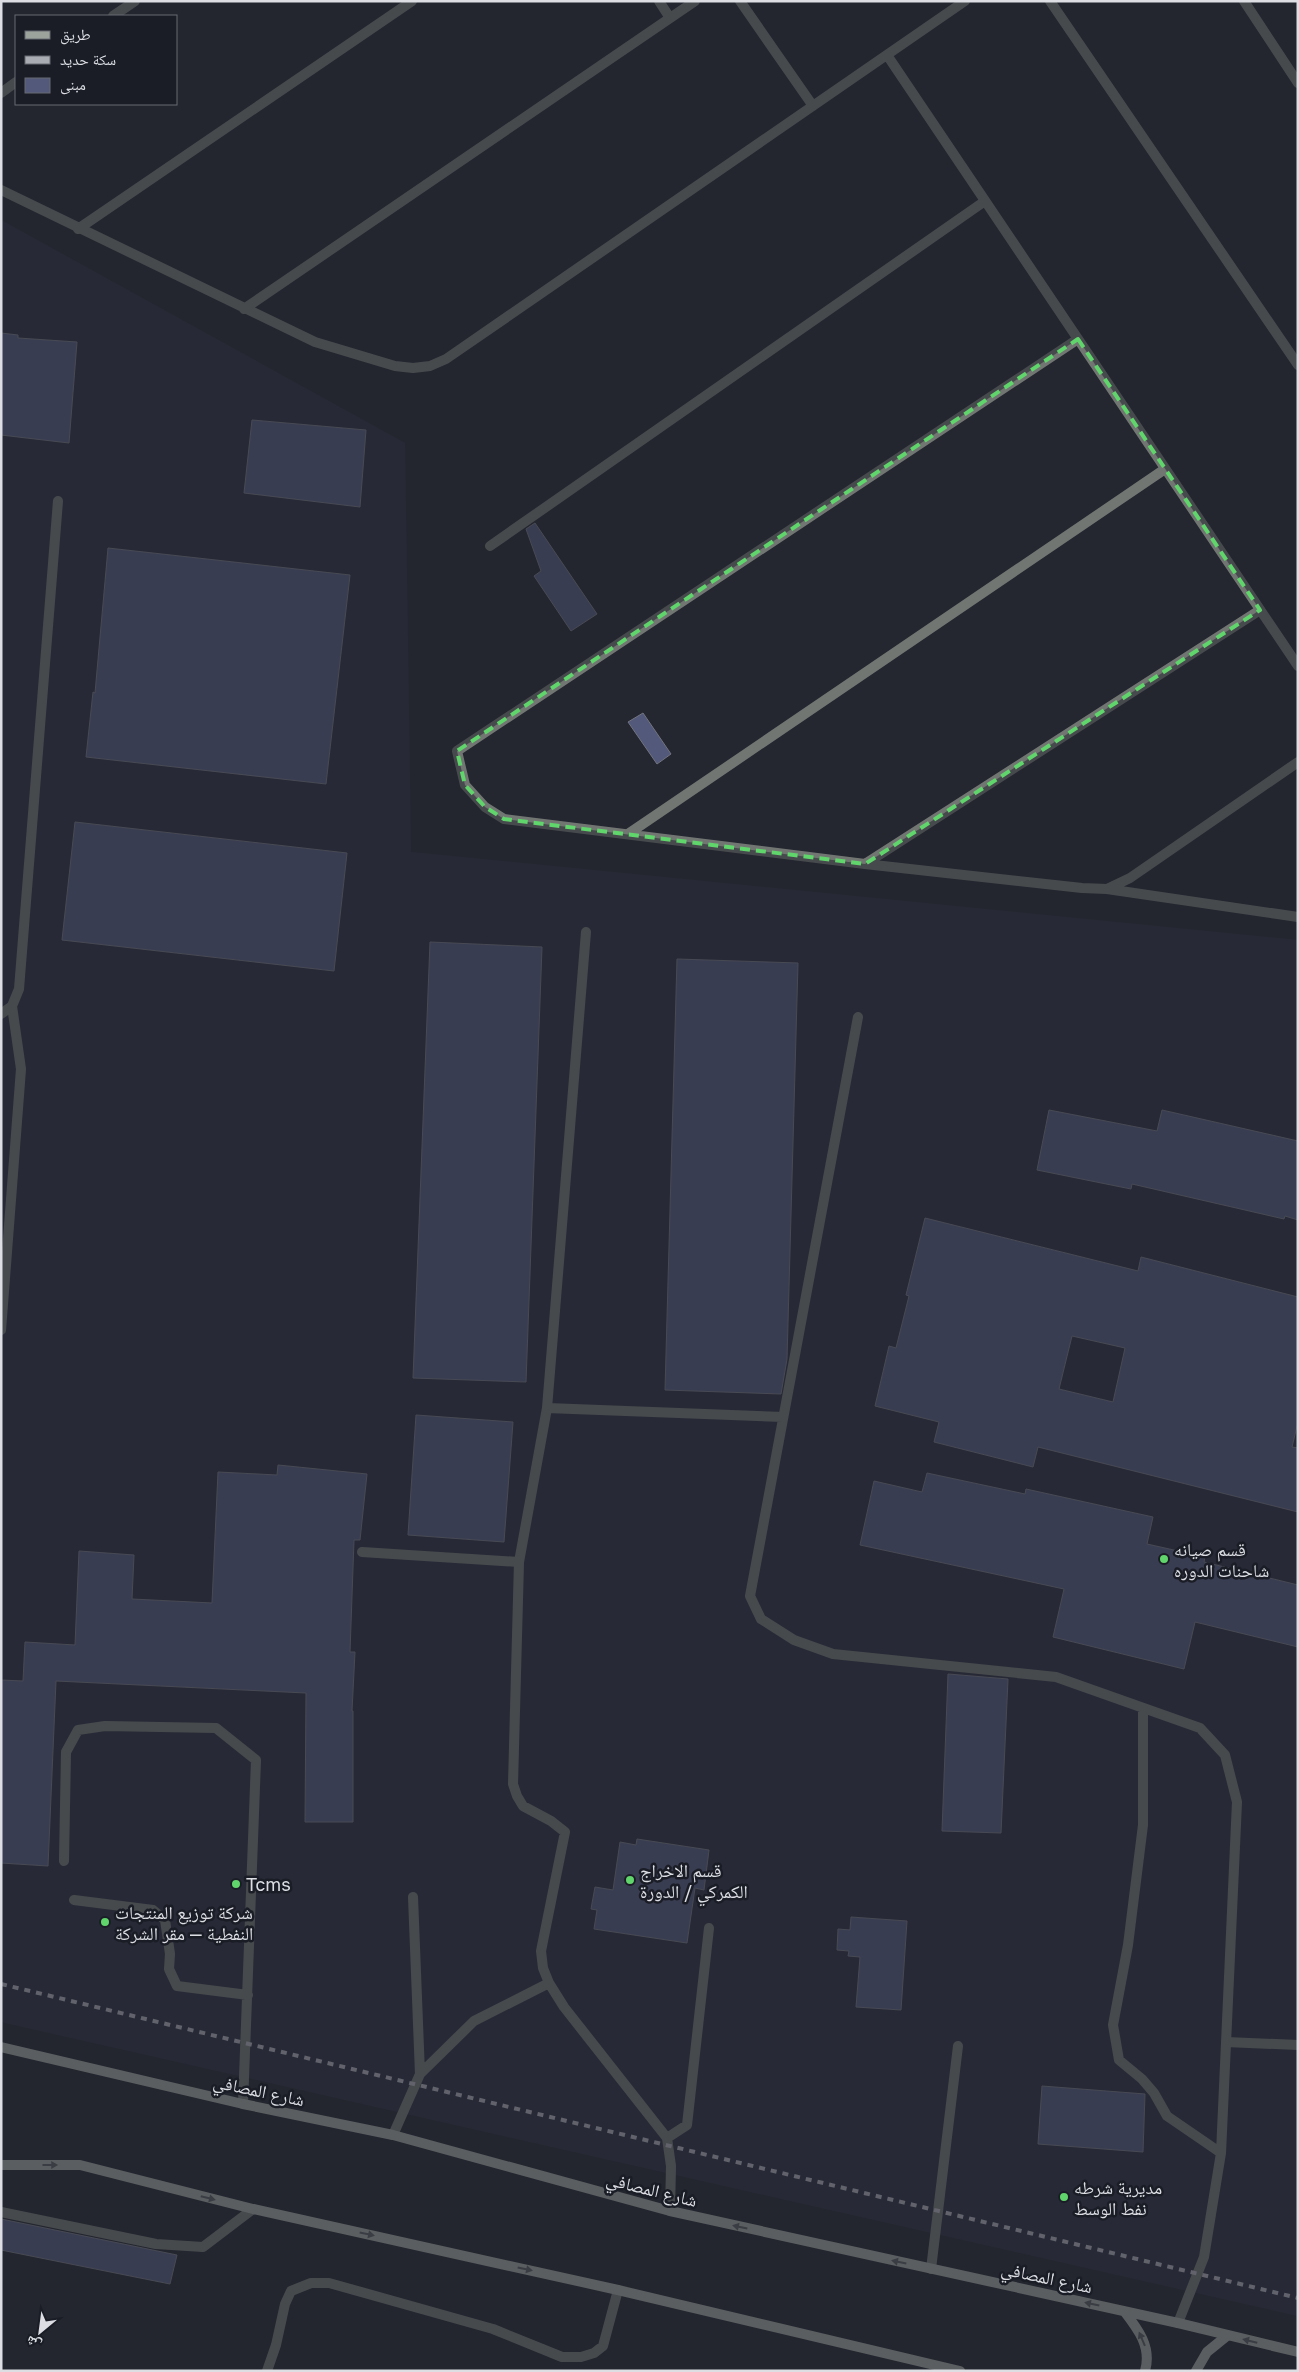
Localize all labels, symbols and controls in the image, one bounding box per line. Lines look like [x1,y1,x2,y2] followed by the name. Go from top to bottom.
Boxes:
[15,15,178,105] legend
[60,25,91,45] text: طريق
[60,50,116,68] text: سكة حديد
[60,75,86,95] text: مبنى
[1174,1538,1269,1581] place label: قسم صيانه شاحنات الدوره
[1158,1553,1170,1565] marker: قسم صيانه شاحنات الدوره
[640,1859,748,1907] place label: قسم الاخراج الكمركي / الدورة
[246,1873,291,1895] place label: Tcms
[624,1874,636,1886] marker: قسم الاخراج الكمركي / الدورة
[230,1878,242,1890] marker: Tcms
[115,1901,253,1944] place label: شركة توزيع المنتجات النفطية — مقر الشركة
[99,1916,111,1928] marker: شركة توزيع المنتجات النفطية — مقر الشركة
[210,2070,307,2115] street label: شارع المصافي
[42,2161,58,2169] one-way arrow
[603,2167,700,2215] street label: شارع المصافي
[1074,2176,1162,2219] place label: مديرية شرطه نفط الوسط
[1058,2191,1070,2203] marker: مديرية شرطه نفط الوسط
[201,2194,216,2202] one-way arrow
[733,2223,748,2231] one-way arrow
[359,2230,374,2238] one-way arrow
[891,2257,907,2265] one-way arrow
[998,2257,1095,2302] street label: شارع المصافي
[518,2265,533,2273] one-way arrow
[1085,2300,1100,2308] one-way arrow
[15,2307,65,2357] north arrow
[23,2332,45,2355] text: ش
[1137,2332,1145,2346] one-way arrow
[1243,2337,1258,2345] one-way arrow

